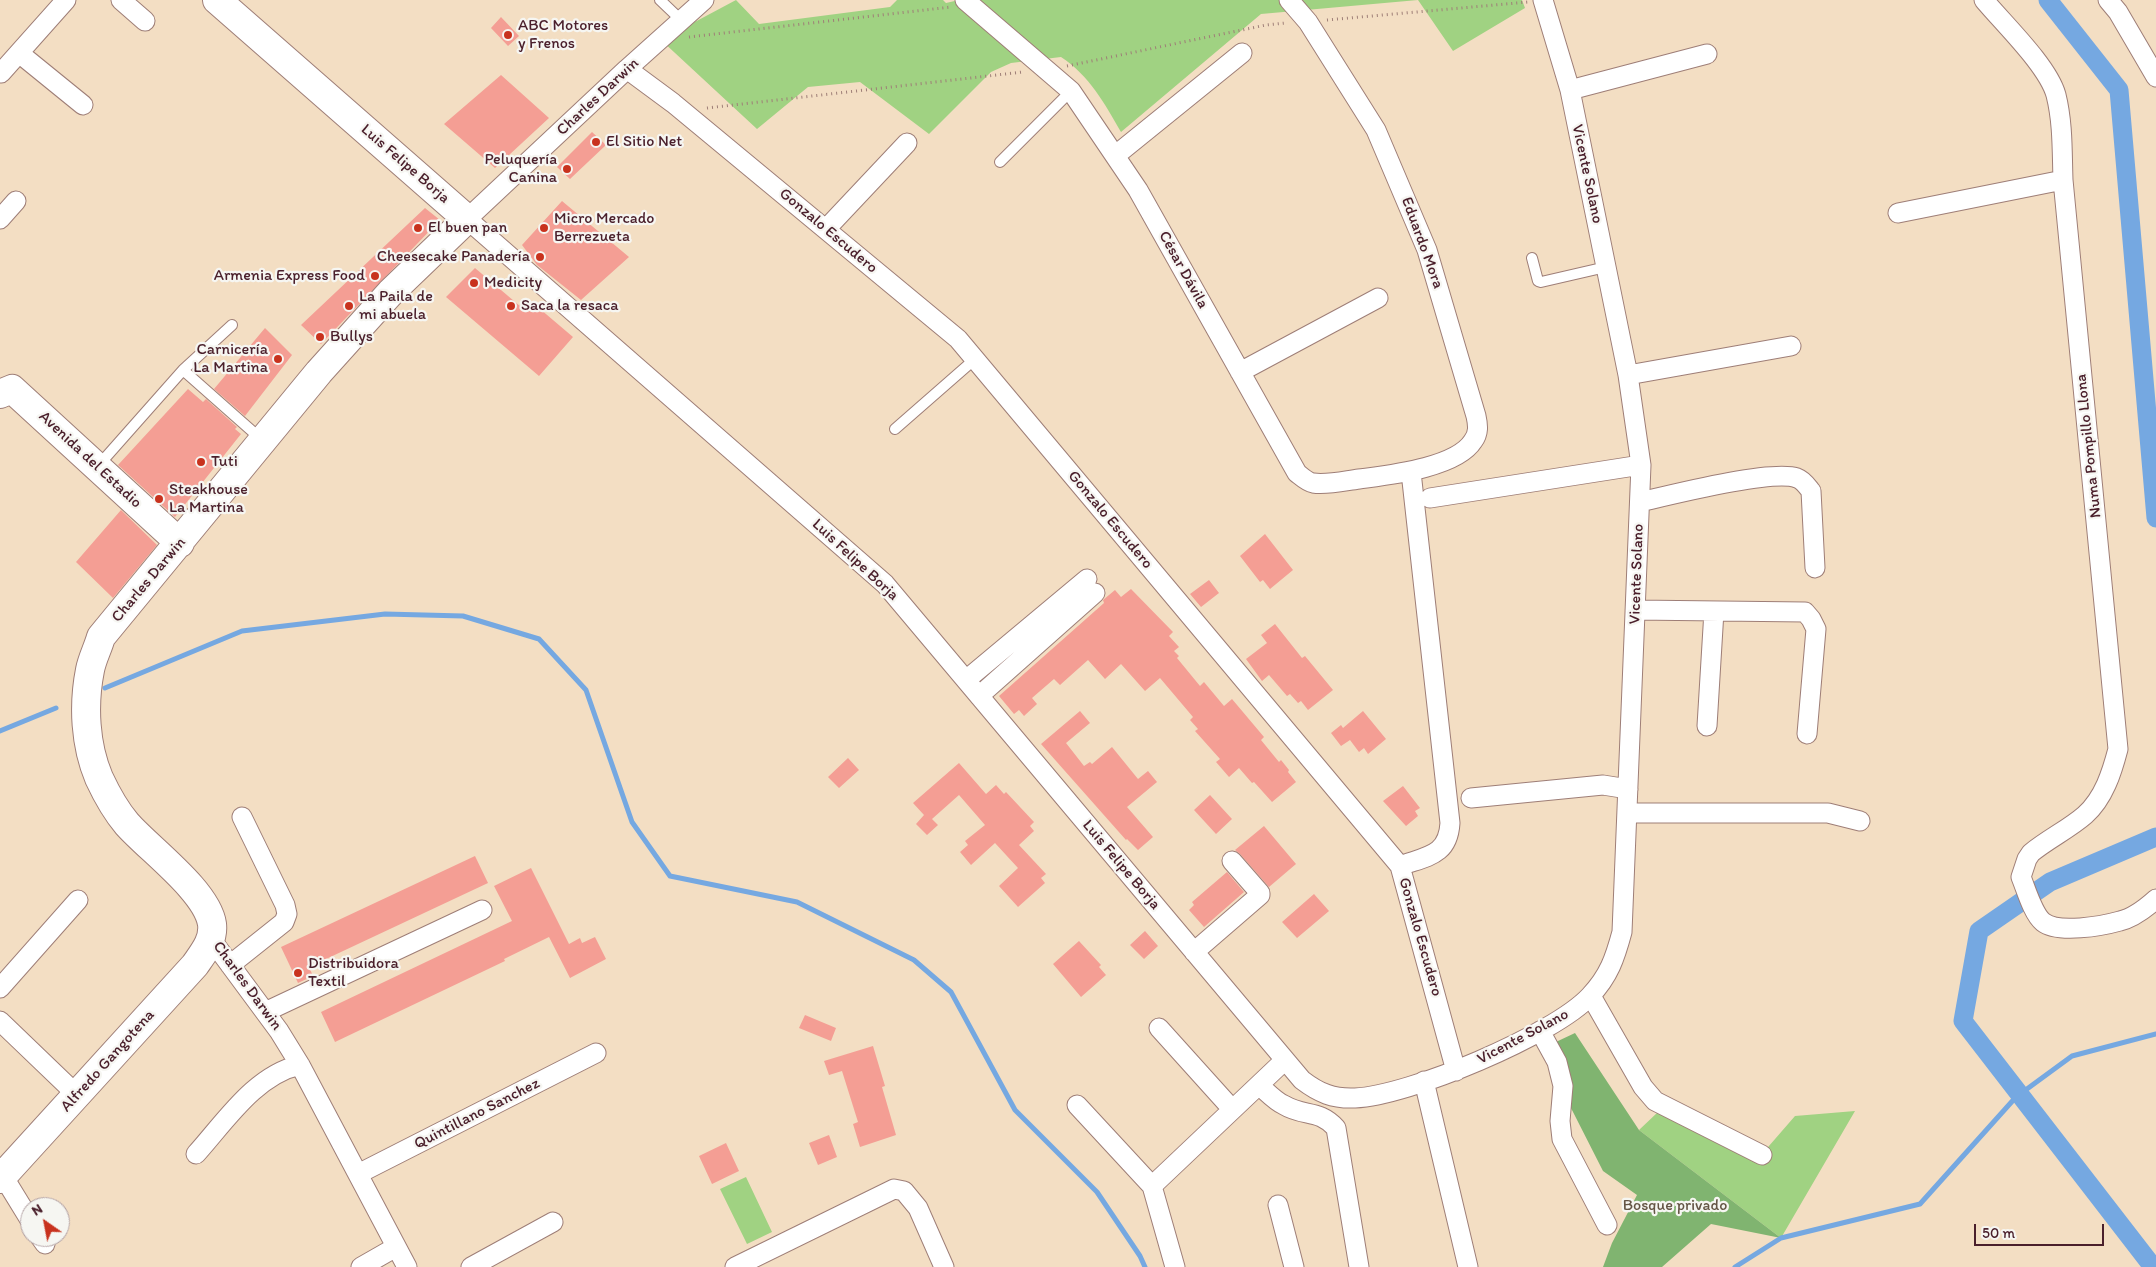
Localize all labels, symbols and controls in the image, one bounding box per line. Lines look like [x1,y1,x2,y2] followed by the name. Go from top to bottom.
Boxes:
[518,16,608,54] place label: ABC Motores y Frenos
[502,29,514,41] marker: ABC Motores y Frenos
[553,54,643,140] street label: Charles Darwin
[357,120,453,208] street label: Luis Felipe Borja
[1567,123,1607,225] street label: Vicente Solano
[606,132,682,152] place label: El Sitio Net
[590,136,602,148] marker: El Sitio Net
[484,150,557,188] place label: Peluquería Canina
[561,163,573,175] marker: Peluquería Canina
[775,184,881,278] street label: Gonzalo Escudero
[1397,195,1447,291] street label: Eduardo Mora
[554,209,654,247] place label: Micro Mercado Berrezueta
[428,218,507,238] place label: El buen pan
[412,222,424,234] marker: El buen pan
[538,222,550,234] marker: Micro Mercado Berrezueta
[1154,228,1212,312] street label: César Dávila
[377,247,530,267] place label: Cheesecake Panadería
[534,251,546,263] marker: Cheesecake Panadería
[214,266,365,286] place label: Armenia Express Food
[369,270,381,282] marker: Armenia Express Food
[484,273,542,293] place label: Medicity
[468,277,480,289] marker: Medicity
[359,287,433,325] place label: La Paila de mi abuela
[521,296,619,316] place label: Saca la resaca
[343,300,355,312] marker: La Paila de mi abuela
[505,300,517,312] marker: Saca la resaca
[330,327,373,347] place label: Bullys
[314,331,326,343] marker: Bullys
[193,340,268,378] place label: Carnicería La Martina
[272,353,284,365] marker: Carnicería La Martina
[2072,373,2106,519] street label: Numa Pompillo Llona
[34,407,146,513] street label: Avenida del Estadio
[211,452,238,472] place label: Tuti
[195,456,207,468] marker: Tuti
[1063,467,1157,573] street label: Gonzalo Escudero
[169,480,248,518] place label: Steakhouse La Martina
[153,493,165,505] marker: Steakhouse La Martina
[808,515,902,605] street label: Luis Felipe Borja
[1626,523,1648,625] street label: Vicente Solano
[108,533,190,627] street label: Charles Darwin
[1078,816,1164,914] street label: Luis Felipe Borja
[1394,875,1446,999] street label: Gonzalo Escudero
[208,938,286,1034] street label: Charles Darwin
[308,954,399,992] place label: Distribuidora Textil
[292,967,304,979] marker: Distribuidora Textil
[1474,1005,1572,1069] street label: Vicente Solano
[57,1006,159,1116] street label: Alfredo Gangotena
[411,1074,543,1154] street label: Quintillano Sanchez
[1623,1196,1727,1216] park label: Bosque privado
[20,1197,70,1247] north arrow
[29,1200,46,1220] text: N
[1976,1214,2106,1246] scale bar
[1982,1224,2015,1242] text: 50 m

